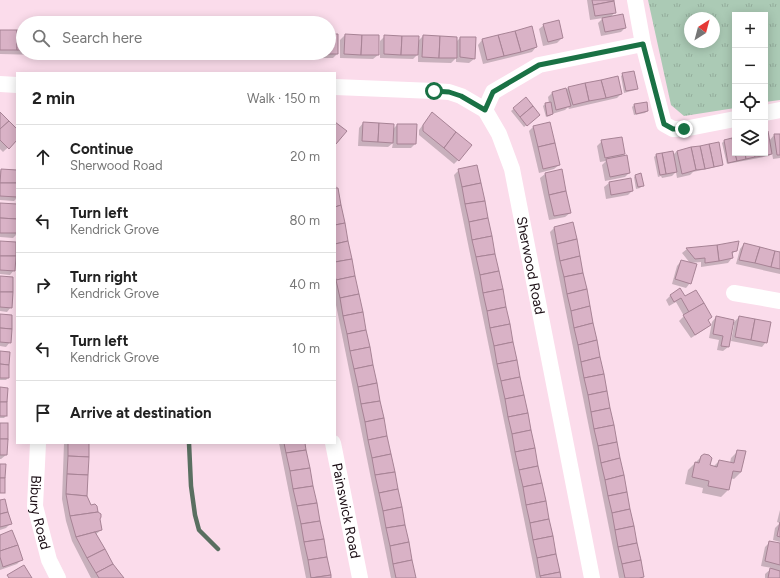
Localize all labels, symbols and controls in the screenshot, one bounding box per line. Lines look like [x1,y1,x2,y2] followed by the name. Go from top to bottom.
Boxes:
[684,12,720,48] north arrow
[732,12,768,156] map controls
[732,12,768,48] button: +
[16,16,336,60] search box
[30,27,52,49] icon: search
[62,29,142,47] text: Search here
[732,48,768,84] button: −
[425,82,443,100] route start
[732,84,768,120] button: locate
[32,88,75,108] text: 2 min
[247,91,320,106] text: Walk · 150 m
[675,120,693,138] route end
[732,120,768,156] button: layers
[70,140,133,158] text: Continue
[32,146,54,168] icon: ahead
[290,149,320,164] text: 20 m
[70,158,163,173] text: Sherwood Road
[70,204,128,222] text: Turn left
[32,210,54,232] icon: left
[289,213,320,228] text: 80 m
[513,215,549,316] street label: Sherwood Road
[70,222,159,237] text: Kendrick Grove
[70,268,138,286] text: Turn right
[32,274,54,296] icon: right
[289,277,320,292] text: 40 m
[70,286,159,301] text: Kendrick Grove
[70,332,128,350] text: Turn left
[32,338,54,360] icon: left
[292,341,320,356] text: 10 m
[70,350,159,365] text: Kendrick Grove
[32,402,54,424] icon: arrive
[70,404,211,422] text: Arrive at destination
[329,461,364,560] street label: Painswick Road
[26,475,54,551] street label: Bibury Road

